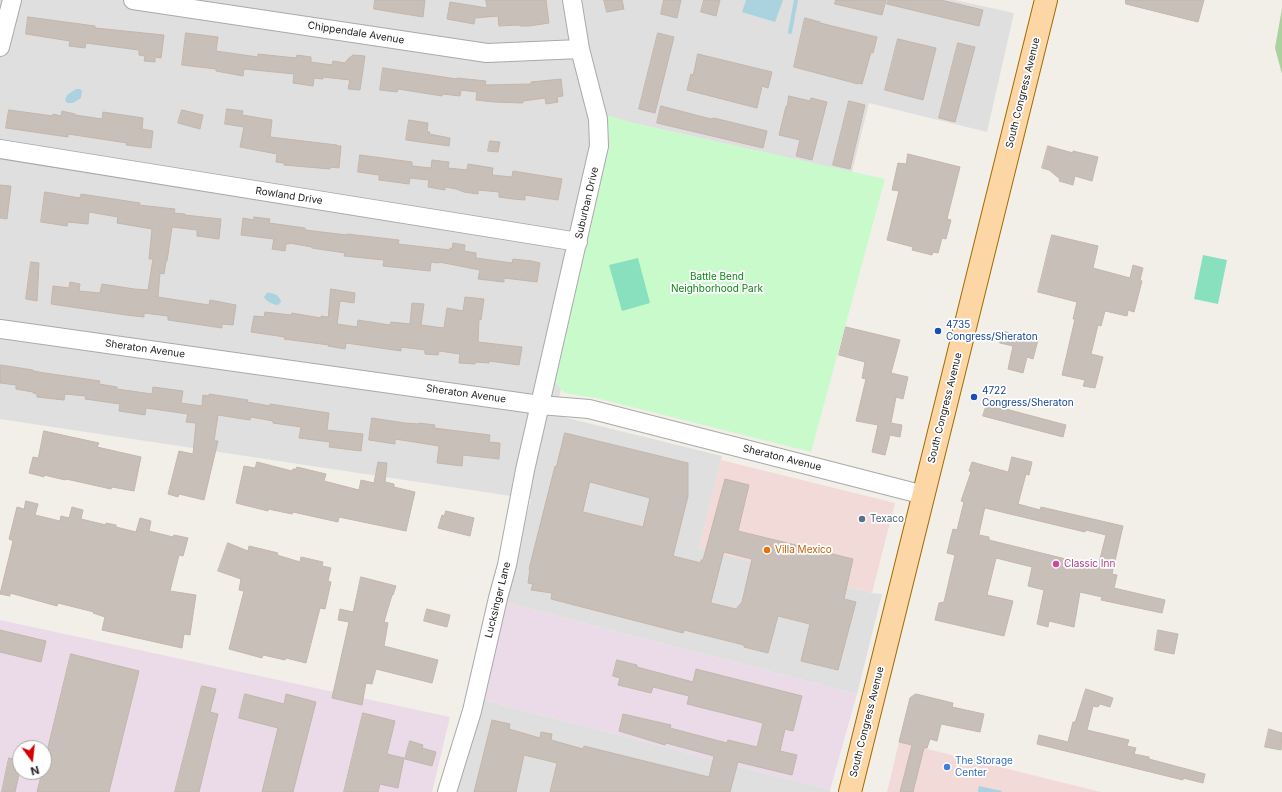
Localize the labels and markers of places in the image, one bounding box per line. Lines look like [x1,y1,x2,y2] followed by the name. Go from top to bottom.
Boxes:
[946,319,1038,342] place label: 4735 Congress/Sheraton
[933,326,943,336] marker: 4735 Congress/Sheraton
[982,385,1074,408] place label: 4722 Congress/Sheraton
[969,392,979,402] marker: 4722 Congress/Sheraton
[870,513,904,525] place label: Texaco
[857,514,867,524] marker: Texaco
[775,544,832,556] place label: Villa Mexico
[762,545,772,555] marker: Villa Mexico
[1064,558,1115,570] place label: Classic Inn
[1051,559,1061,569] marker: Classic Inn
[955,755,1013,778] place label: The Storage Center
[942,762,952,772] marker: The Storage Center

